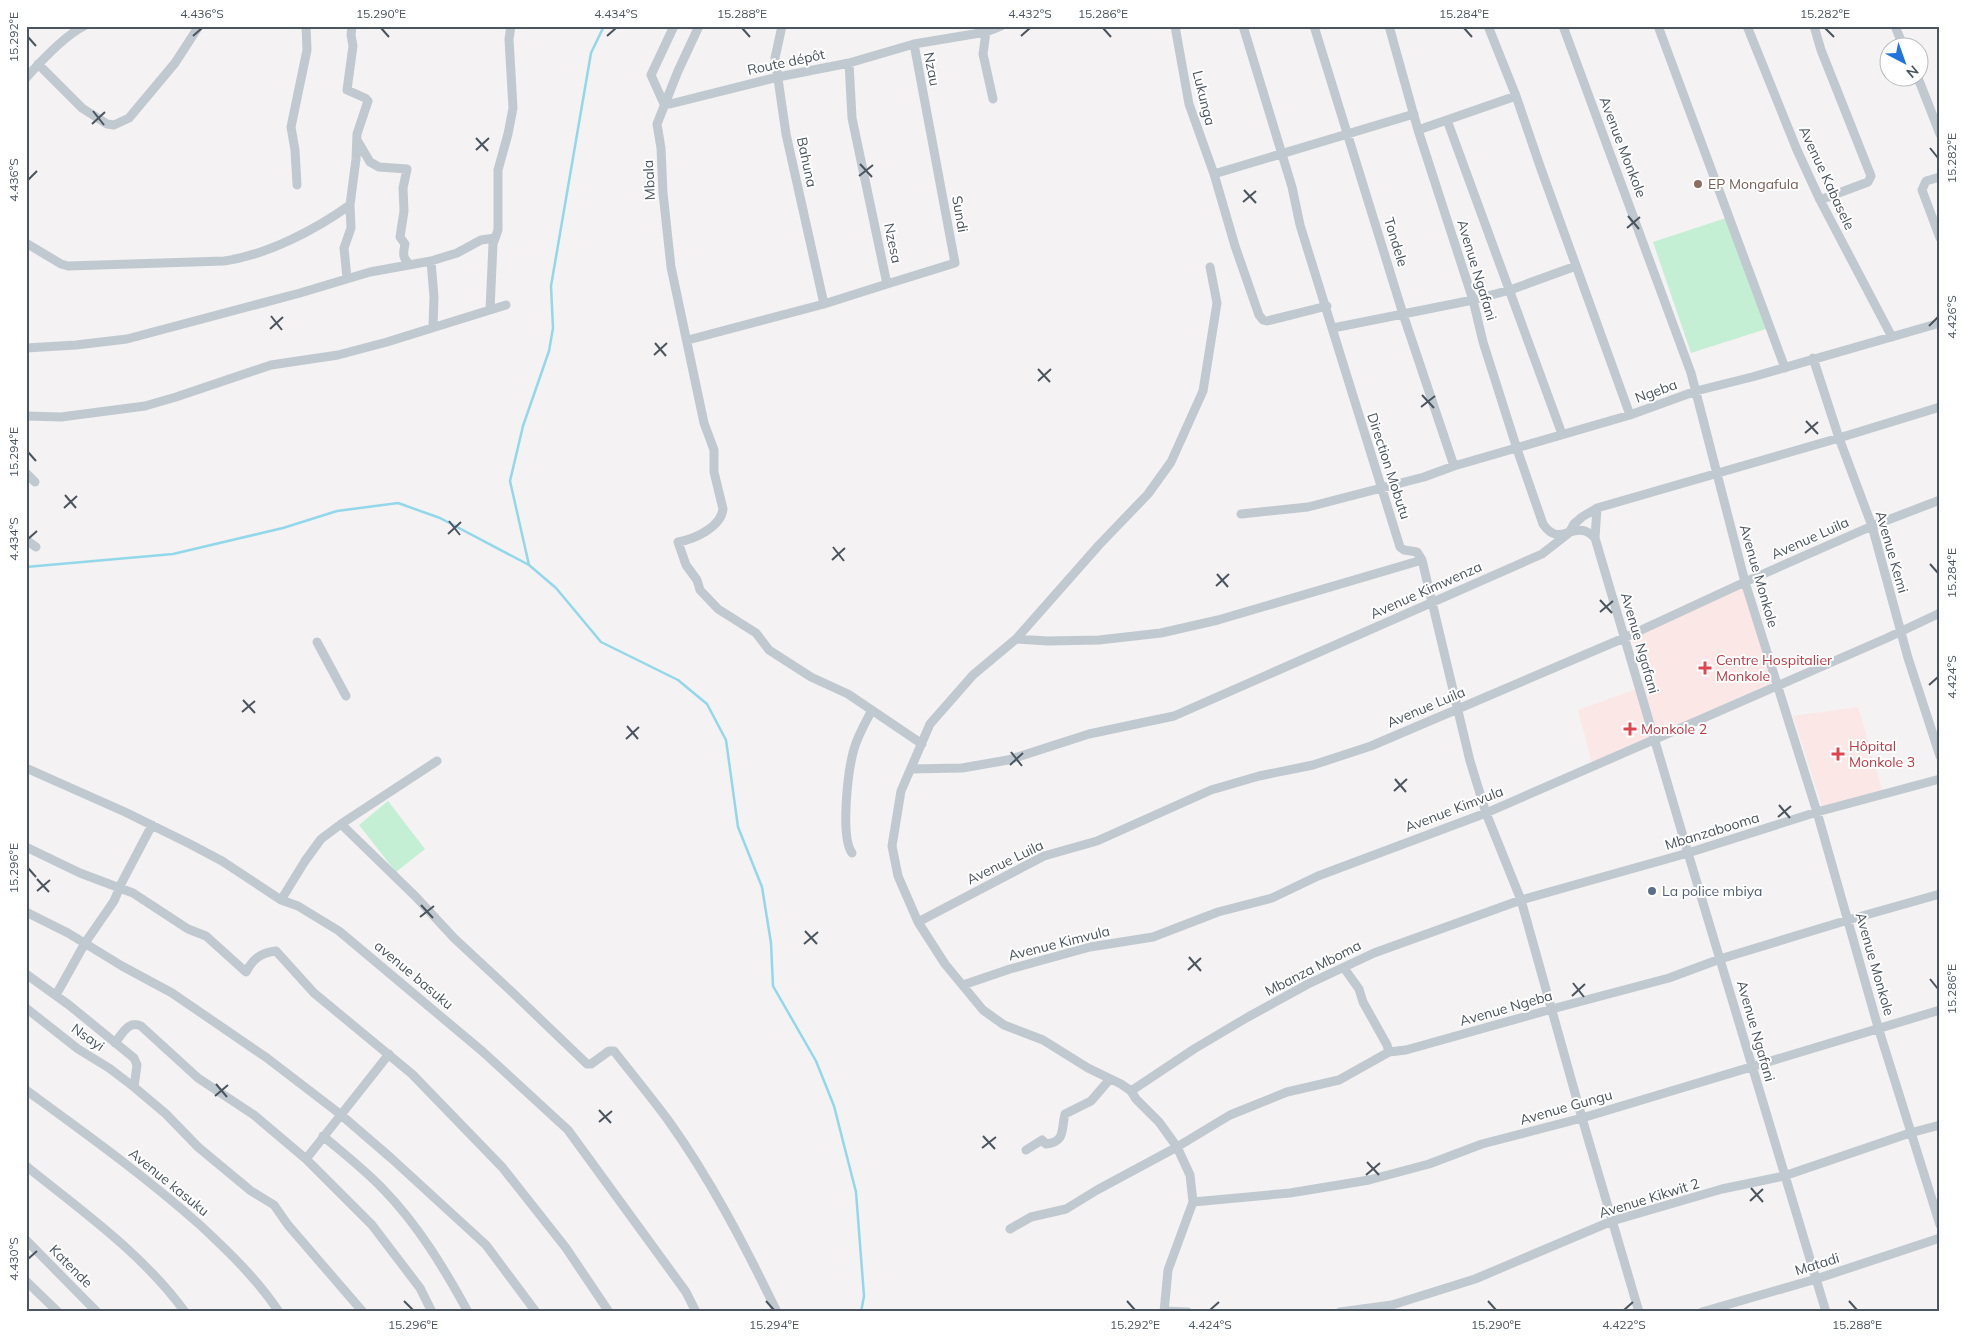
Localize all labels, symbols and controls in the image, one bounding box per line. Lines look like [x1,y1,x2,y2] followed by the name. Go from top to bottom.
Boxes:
[180,6,224,21] text: 4.436°S
[356,6,406,21] text: 15.290°E
[594,6,638,21] text: 4.434°S
[717,6,767,21] text: 15.288°E
[1008,6,1052,21] text: 4.432°S
[1078,6,1128,21] text: 15.286°E
[1439,6,1489,21] text: 15.284°E
[1800,6,1850,21] text: 15.282°E
[6,12,21,62] text: 15.292°E
[1878,38,1928,88] north arrow
[746,45,827,79] street label: Route dépôt
[920,51,944,87] street label: Nzau
[1903,62,1922,82] text: N
[1189,69,1219,127] street label: Lukunga
[1595,94,1651,200] street label: Avenue Monkole
[1795,123,1859,233] street label: Avenue Kabasele
[1944,133,1959,183] text: 15.282°E
[793,135,821,189] street label: Bahuna
[6,158,21,202] text: 4.436°S
[639,159,659,201] street label: Mbala
[1708,175,1799,193] place label: EP Mongafula
[1692,178,1704,190] marker: EP Mongafula
[948,194,972,234] street label: Sundi
[1380,215,1412,269] street label: Tondele
[1453,217,1501,323] street label: Avenue Ngafani
[880,221,906,265] street label: Nzesa
[1944,295,1959,339] text: 4.426°S
[1633,375,1679,407] street label: Ngeba
[1363,410,1415,522] street label: Direction Mobutu
[6,427,21,477] text: 15.294°E
[1872,509,1912,595] street label: Avenue Kemi
[1768,513,1852,563] street label: Avenue Luila
[6,517,21,561] text: 4.434°S
[1736,522,1782,630] street label: Avenue Monkole
[1944,548,1959,598] text: 15.284°E
[1367,557,1485,623] street label: Avenue Kimwenza
[1617,590,1663,696] street label: Avenue Ngafani
[1716,651,1833,685] place label: Centre Hospitalier Monkole
[1944,655,1959,699] text: 4.424°S
[1698,661,1712,675] marker: Centre Hospitalier Monkole
[1384,682,1468,732] street label: Avenue Luila
[1641,720,1707,738] place label: Monkole 2
[1623,722,1637,736] marker: Monkole 2
[1849,737,1915,771] place label: Hôpital Monkole 3
[1831,747,1845,761] marker: Hôpital Monkole 3
[1402,782,1506,836] street label: Avenue Kimvula
[1663,808,1761,854] street label: Mbanzabooma
[964,836,1046,888] street label: Avenue Luila
[6,843,21,893] text: 15.296°E
[1662,882,1763,900] place label: La police mbiya
[1646,885,1658,897] marker: La police mbiya
[1852,910,1898,1018] street label: Avenue Monkole
[1006,922,1112,964] street label: Avenue Kimvula
[1262,936,1364,1000] street label: Mbanza Mboma
[371,937,457,1013] street label: avenue basuku
[1944,964,1959,1014] text: 15.286°E
[1733,978,1779,1084] street label: Avenue Ngafani
[1457,986,1555,1030] street label: Avenue Ngeba
[68,1019,108,1055] street label: Nsayi
[1518,1085,1614,1129] street label: Avenue Gungu
[125,1144,213,1220] street label: Avenue kasuku
[1597,1174,1701,1222] street label: Avenue Kikwit 2
[6,1237,21,1281] text: 4.430°S
[46,1241,96,1291] street label: Katende
[1793,1249,1841,1279] street label: Matadi
[388,1317,438,1332] text: 15.296°E
[749,1317,799,1332] text: 15.294°E
[1110,1317,1160,1332] text: 15.292°E
[1188,1317,1232,1332] text: 4.424°S
[1471,1317,1521,1332] text: 15.290°E
[1602,1317,1646,1332] text: 4.422°S
[1832,1317,1882,1332] text: 15.288°E

